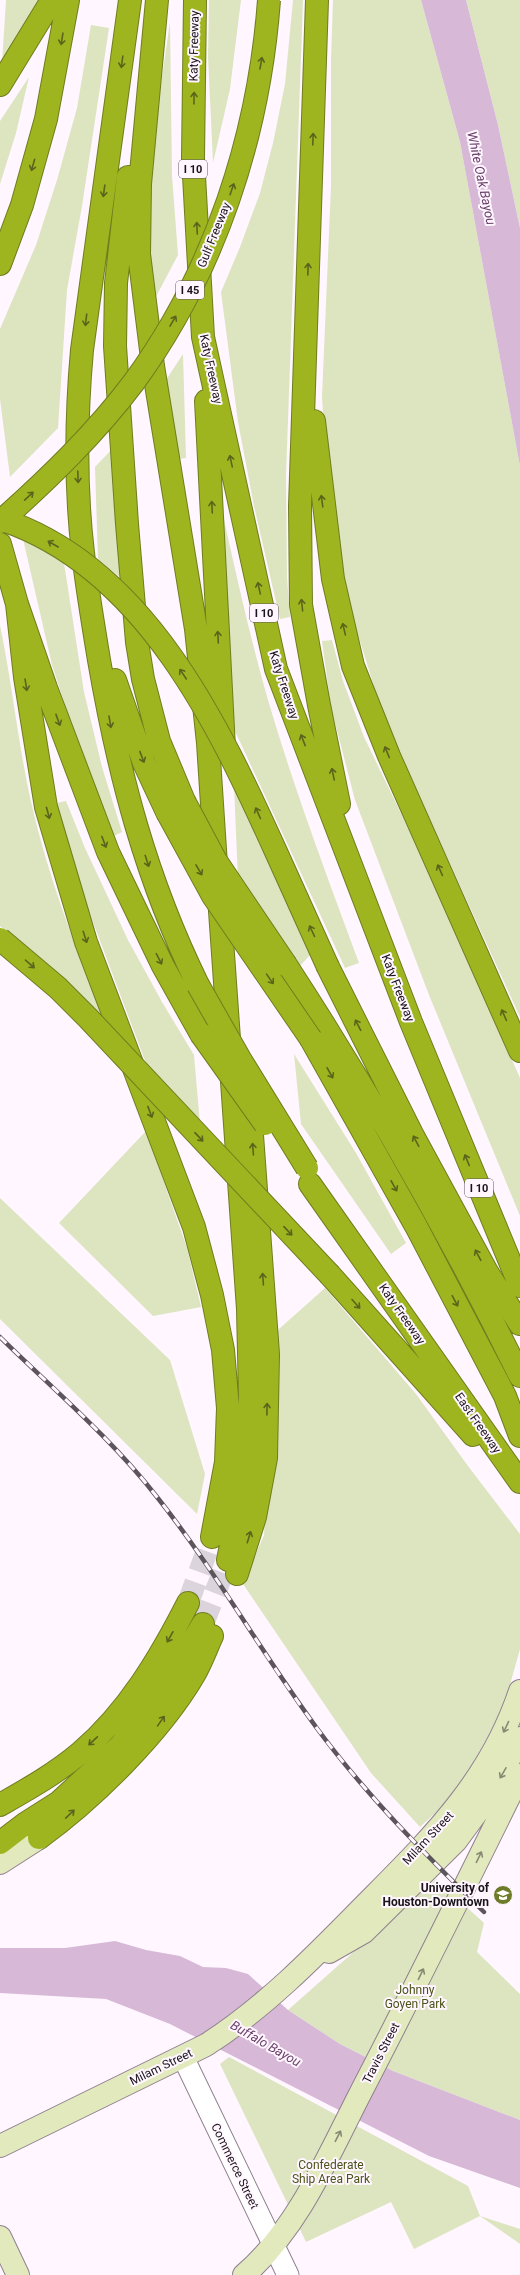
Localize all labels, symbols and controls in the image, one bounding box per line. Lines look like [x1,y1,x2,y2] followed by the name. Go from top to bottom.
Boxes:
[186,10,202,82] street label: Katy Freeway
[58,32,66,45] one-way arrow
[118,55,126,68] one-way arrow
[257,57,265,70] one-way arrow
[190,92,197,105] one-way arrow
[464,130,499,226] water label: White Oak Bayou
[309,133,317,146] one-way arrow
[29,158,36,171] one-way arrow
[179,160,207,178] road number: I 10
[100,184,108,197] one-way arrow
[228,184,236,196] one-way arrow
[195,200,234,270] street label: Gulf Freeway
[193,222,200,235] one-way arrow
[305,263,312,276] one-way arrow
[176,281,204,299] road number: I 45
[82,313,89,326] one-way arrow
[169,315,177,327] one-way arrow
[197,333,225,405] street label: Katy Freeway
[226,455,234,468] one-way arrow
[74,470,81,483] one-way arrow
[24,491,34,501] one-way arrow
[318,495,326,508] one-way arrow
[208,501,215,514] one-way arrow
[47,540,59,548] one-way arrow
[254,582,262,595] one-way arrow
[298,599,306,612] one-way arrow
[250,604,278,622] road number: I 10
[340,623,348,636] one-way arrow
[215,631,222,644] one-way arrow
[266,649,302,721] street label: Katy Freeway
[179,669,187,680] one-way arrow
[22,678,30,691] one-way arrow
[54,714,62,726] one-way arrow
[106,715,114,728] one-way arrow
[299,734,307,746] one-way arrow
[383,746,391,758] one-way arrow
[138,751,146,763] one-way arrow
[329,768,337,781] one-way arrow
[44,806,52,819] one-way arrow
[254,808,261,820] one-way arrow
[101,835,109,847] one-way arrow
[143,855,151,867] one-way arrow
[195,864,203,876] one-way arrow
[436,865,443,877] one-way arrow
[308,926,315,938] one-way arrow
[82,931,89,944] one-way arrow
[379,952,417,1024] street label: Katy Freeway
[156,953,164,965] one-way arrow
[25,959,35,968] one-way arrow
[266,973,274,984] one-way arrow
[500,1010,507,1022] one-way arrow
[353,1019,361,1031] one-way arrow
[327,1067,335,1079] one-way arrow
[147,1105,155,1117] one-way arrow
[194,1132,204,1142] one-way arrow
[412,1135,419,1147] one-way arrow
[249,1143,256,1156] one-way arrow
[463,1154,470,1166] one-way arrow
[465,1179,493,1197] road number: I 10
[391,1180,398,1192] one-way arrow
[283,1226,293,1236] one-way arrow
[474,1250,481,1262] one-way arrow
[259,1273,266,1286] one-way arrow
[376,1281,428,1347] street label: Katy Freeway
[452,1295,459,1307] one-way arrow
[351,1299,361,1309] one-way arrow
[452,1390,504,1456] street label: East Freeway
[263,1403,271,1416] one-way arrow
[246,1531,253,1544] one-way arrow
[166,1631,173,1643] one-way arrow
[157,1716,165,1727] one-way arrow
[502,1721,509,1733] one-way arrow
[88,1736,98,1746] one-way arrow
[498,1767,506,1779] one-way arrow
[400,1808,456,1868] street label: Milam Street
[65,1810,75,1819] one-way arrow
[476,1852,483,1864] one-way arrow
[382,1881,490,1909] place label: University of Houston-Downtown
[492,1884,514,1906] school or university icon: University of Houston-Downtown
[418,1968,425,1980] one-way arrow
[385,1983,446,2011] park label: Johnny Goyen Park
[228,2017,304,2070] water label: Buffalo Bayou
[360,2020,402,2086] street label: Travis Street
[127,2046,195,2088] street label: Milam Street
[208,2121,262,2211] street label: Commerce Street
[335,2130,343,2142] one-way arrow
[292,2158,371,2186] park label: Confederate Ship Area Park

